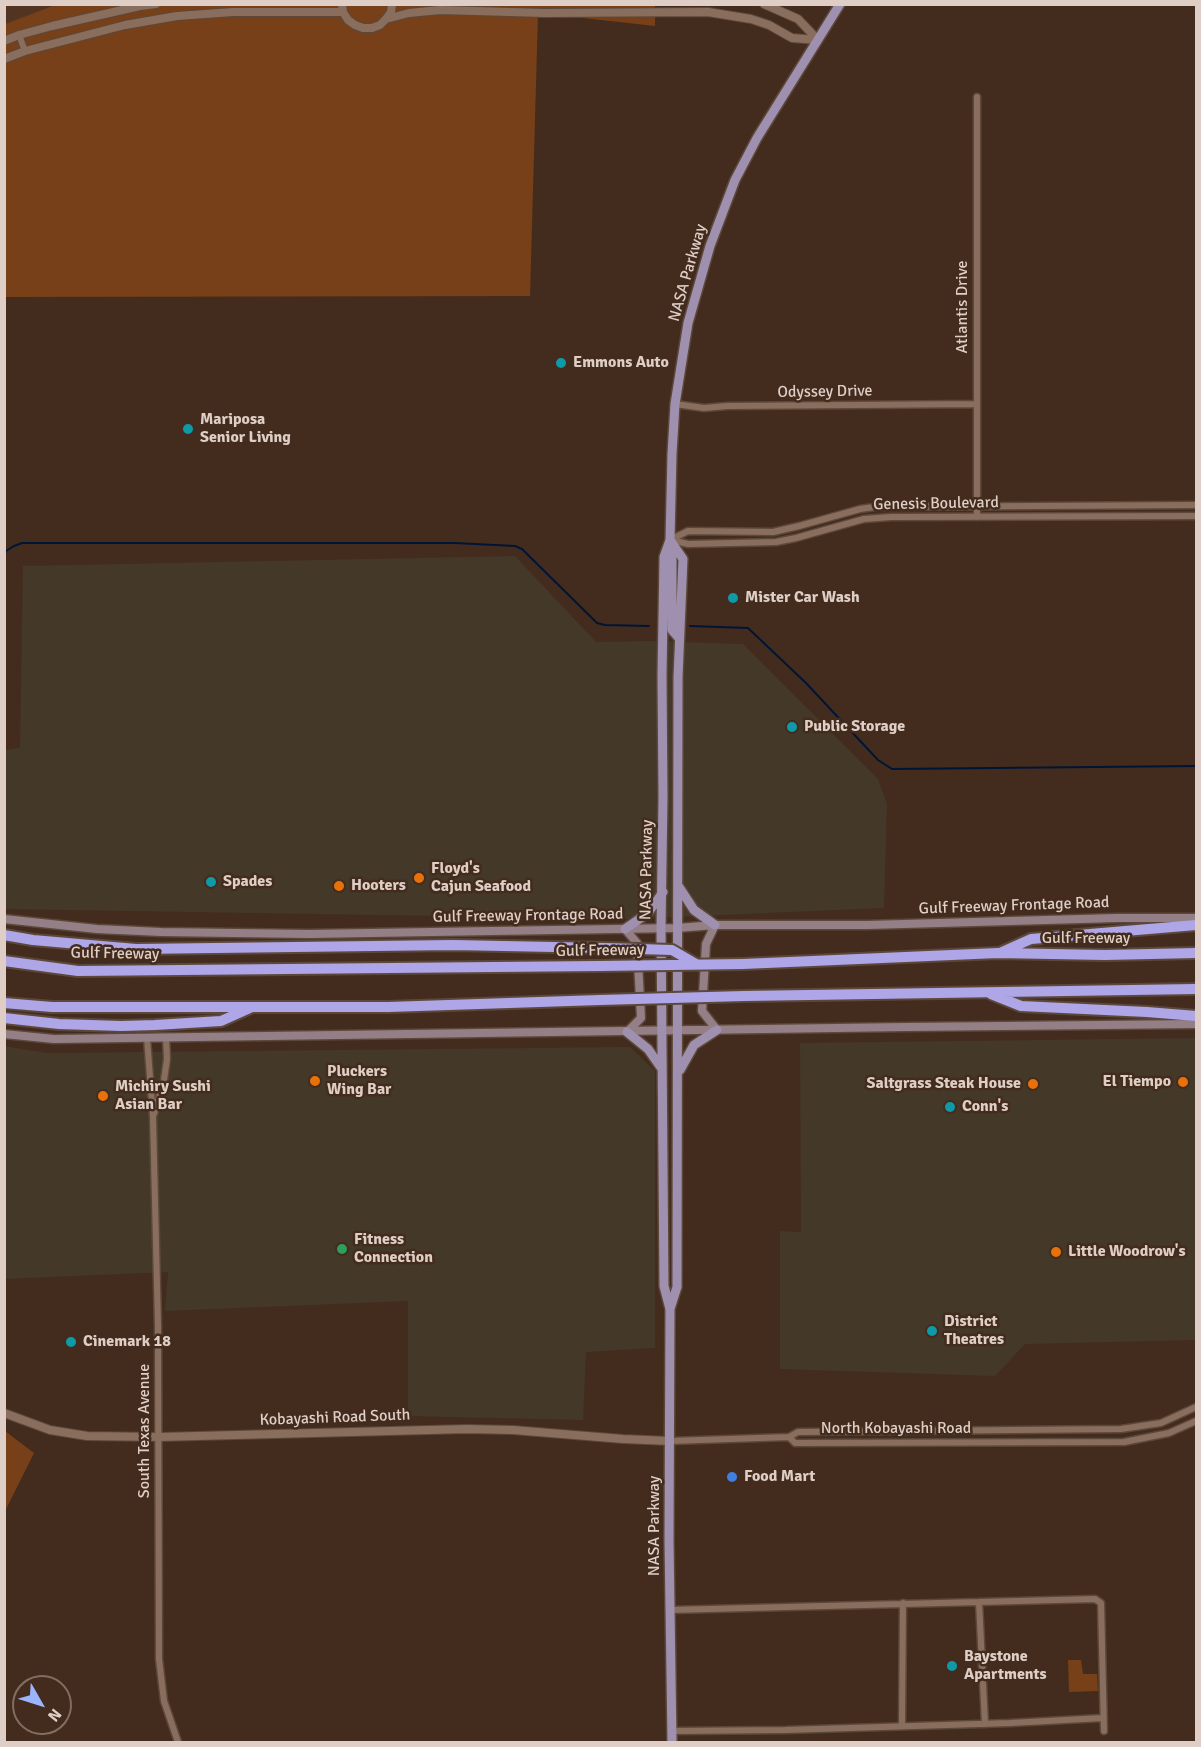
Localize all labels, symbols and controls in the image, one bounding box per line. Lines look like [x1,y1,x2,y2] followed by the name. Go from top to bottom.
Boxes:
[665,222,711,324] street label: NASA Parkway
[953,260,973,354] street label: Atlantis Drive
[573,353,669,373] place label: Emmons Auto
[554,356,568,370] marker: Emmons Auto
[777,382,873,402] street label: Odyssey Drive
[200,410,291,448] place label: Mariposa Senior Living
[181,422,195,436] marker: Mariposa Senior Living
[873,493,999,515] street label: Genesis Boulevard
[745,588,860,608] place label: Mister Car Wash
[726,591,740,605] marker: Mister Car Wash
[804,717,905,737] place label: Public Storage
[785,720,799,734] marker: Public Storage
[637,820,657,920] street label: NASA Parkway
[431,859,531,897] place label: Floyd's Cajun Seafood
[412,871,426,885] marker: Floyd's Cajun Seafood
[223,872,272,892] place label: Spades
[204,875,218,889] marker: Spades
[351,876,406,896] place label: Hooters
[332,879,346,893] marker: Hooters
[918,893,1110,919] street label: Gulf Freeway Frontage Road
[433,905,623,927] street label: Gulf Freeway Frontage Road
[1042,929,1130,949] street label: Gulf Freeway
[555,941,645,961] street label: Gulf Freeway
[70,944,160,964] street label: Gulf Freeway
[327,1062,391,1100] place label: Pluckers Wing Bar
[1103,1072,1171,1092] place label: El Tiempo
[308,1074,322,1088] marker: Pluckers Wing Bar
[867,1074,1021,1094] place label: Saltgrass Steak House
[1176,1075,1190,1089] marker: El Tiempo
[115,1077,211,1115] place label: Michiry Sushi Asian Bar
[1026,1077,1040,1091] marker: Saltgrass Steak House
[96,1089,110,1103] marker: Michiry Sushi Asian Bar
[962,1097,1008,1117] place label: Conn's
[943,1100,957,1114] marker: Conn's
[354,1230,433,1268] place label: Fitness Connection
[335,1242,349,1256] marker: Fitness Connection
[1068,1242,1186,1262] place label: Little Woodrow's
[1049,1245,1063,1259] marker: Little Woodrow's
[944,1312,1004,1350] place label: District Theatres
[925,1324,939,1338] marker: District Theatres
[83,1332,171,1352] place label: Cinemark 18
[64,1335,78,1349] marker: Cinemark 18
[135,1364,155,1498] street label: South Texas Avenue
[259,1406,411,1430] street label: Kobayashi Road South
[821,1419,971,1439] street label: North Kobayashi Road
[744,1467,815,1487] place label: Food Mart
[725,1470,739,1484] marker: Food Mart
[645,1476,665,1576] street label: NASA Parkway
[964,1647,1047,1685] place label: Baystone Apartments
[945,1659,959,1673] marker: Baystone Apartments
[12,1675,72,1735] north arrow
[43,1704,66,1726] text: N

